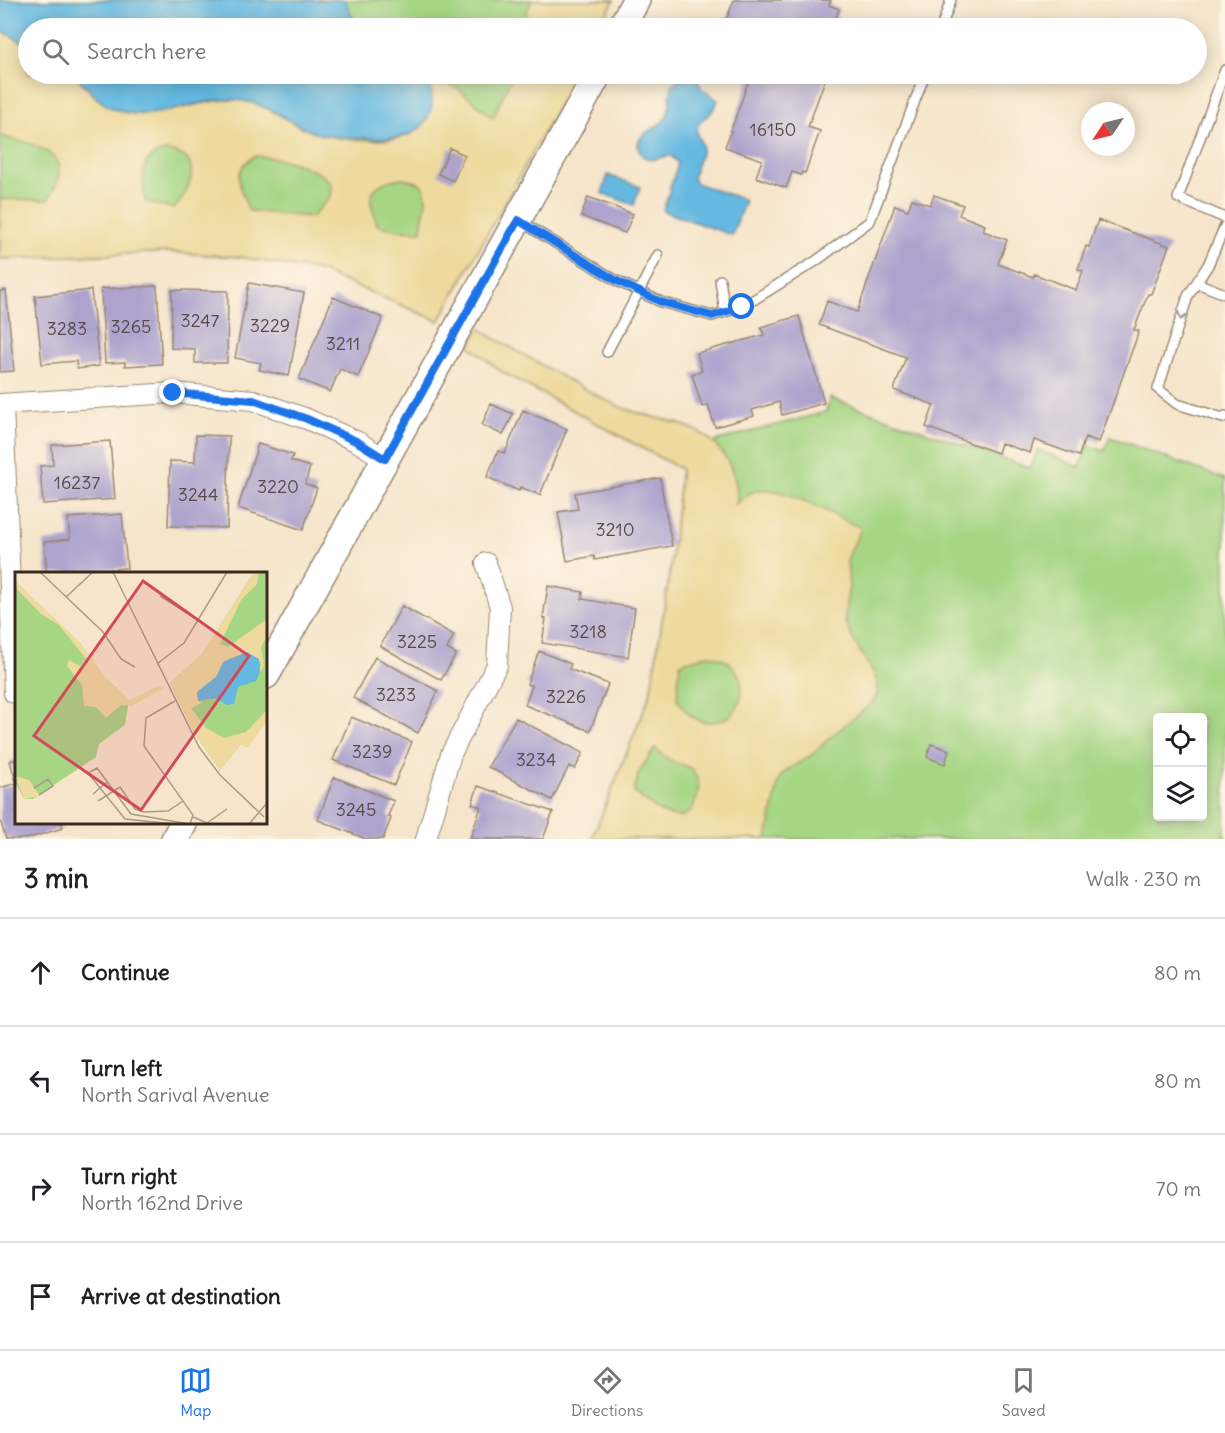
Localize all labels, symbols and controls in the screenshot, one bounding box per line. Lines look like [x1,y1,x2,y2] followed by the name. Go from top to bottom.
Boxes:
[18,18,1207,84] search box
[39,35,72,68] icon: search
[87,37,206,65] text: Search here
[1081,102,1135,156] north arrow
[750,118,796,141] house number: 16150
[728,293,754,319] route start
[181,309,220,332] house number: 3247
[1177,310,1189,321] one-way arrow
[250,314,290,337] house number: 3229
[111,315,151,338] house number: 3265
[47,317,87,340] house number: 3283
[326,332,360,355] house number: 3211
[159,379,185,405] route end
[54,471,100,494] house number: 16237
[257,475,299,498] house number: 3220
[178,483,218,506] house number: 3244
[595,518,635,541] house number: 3210
[15,572,267,824] inset map
[569,620,607,643] house number: 3218
[397,630,437,653] house number: 3225
[376,683,416,706] house number: 3233
[546,685,586,708] house number: 3226
[1153,713,1207,821] map controls
[1153,713,1207,767] button: locate
[352,740,392,763] house number: 3239
[516,748,556,771] house number: 3234
[1153,767,1207,821] button: layers
[336,798,376,821] house number: 3245
[24,862,89,895] text: 3 min
[1086,866,1201,891] text: Walk · 230 m
[24,956,57,989] icon: ahead
[81,958,170,986] text: Continue
[1154,960,1201,985] text: 80 m
[81,1054,162,1082] text: Turn left
[24,1064,57,1097] icon: left
[1154,1068,1201,1093] text: 80 m
[81,1082,270,1107] text: North Sarival Avenue
[81,1162,177,1190] text: Turn right
[24,1172,57,1205] icon: right
[1156,1176,1201,1201] text: 70 m
[81,1190,243,1215] text: North 162nd Drive
[24,1280,57,1313] icon: arrive
[81,1282,281,1310] text: Arrive at destination
[179,1364,212,1420] tab: Map
[571,1364,643,1420] tab: Directions
[1002,1364,1046,1420] tab: Saved

